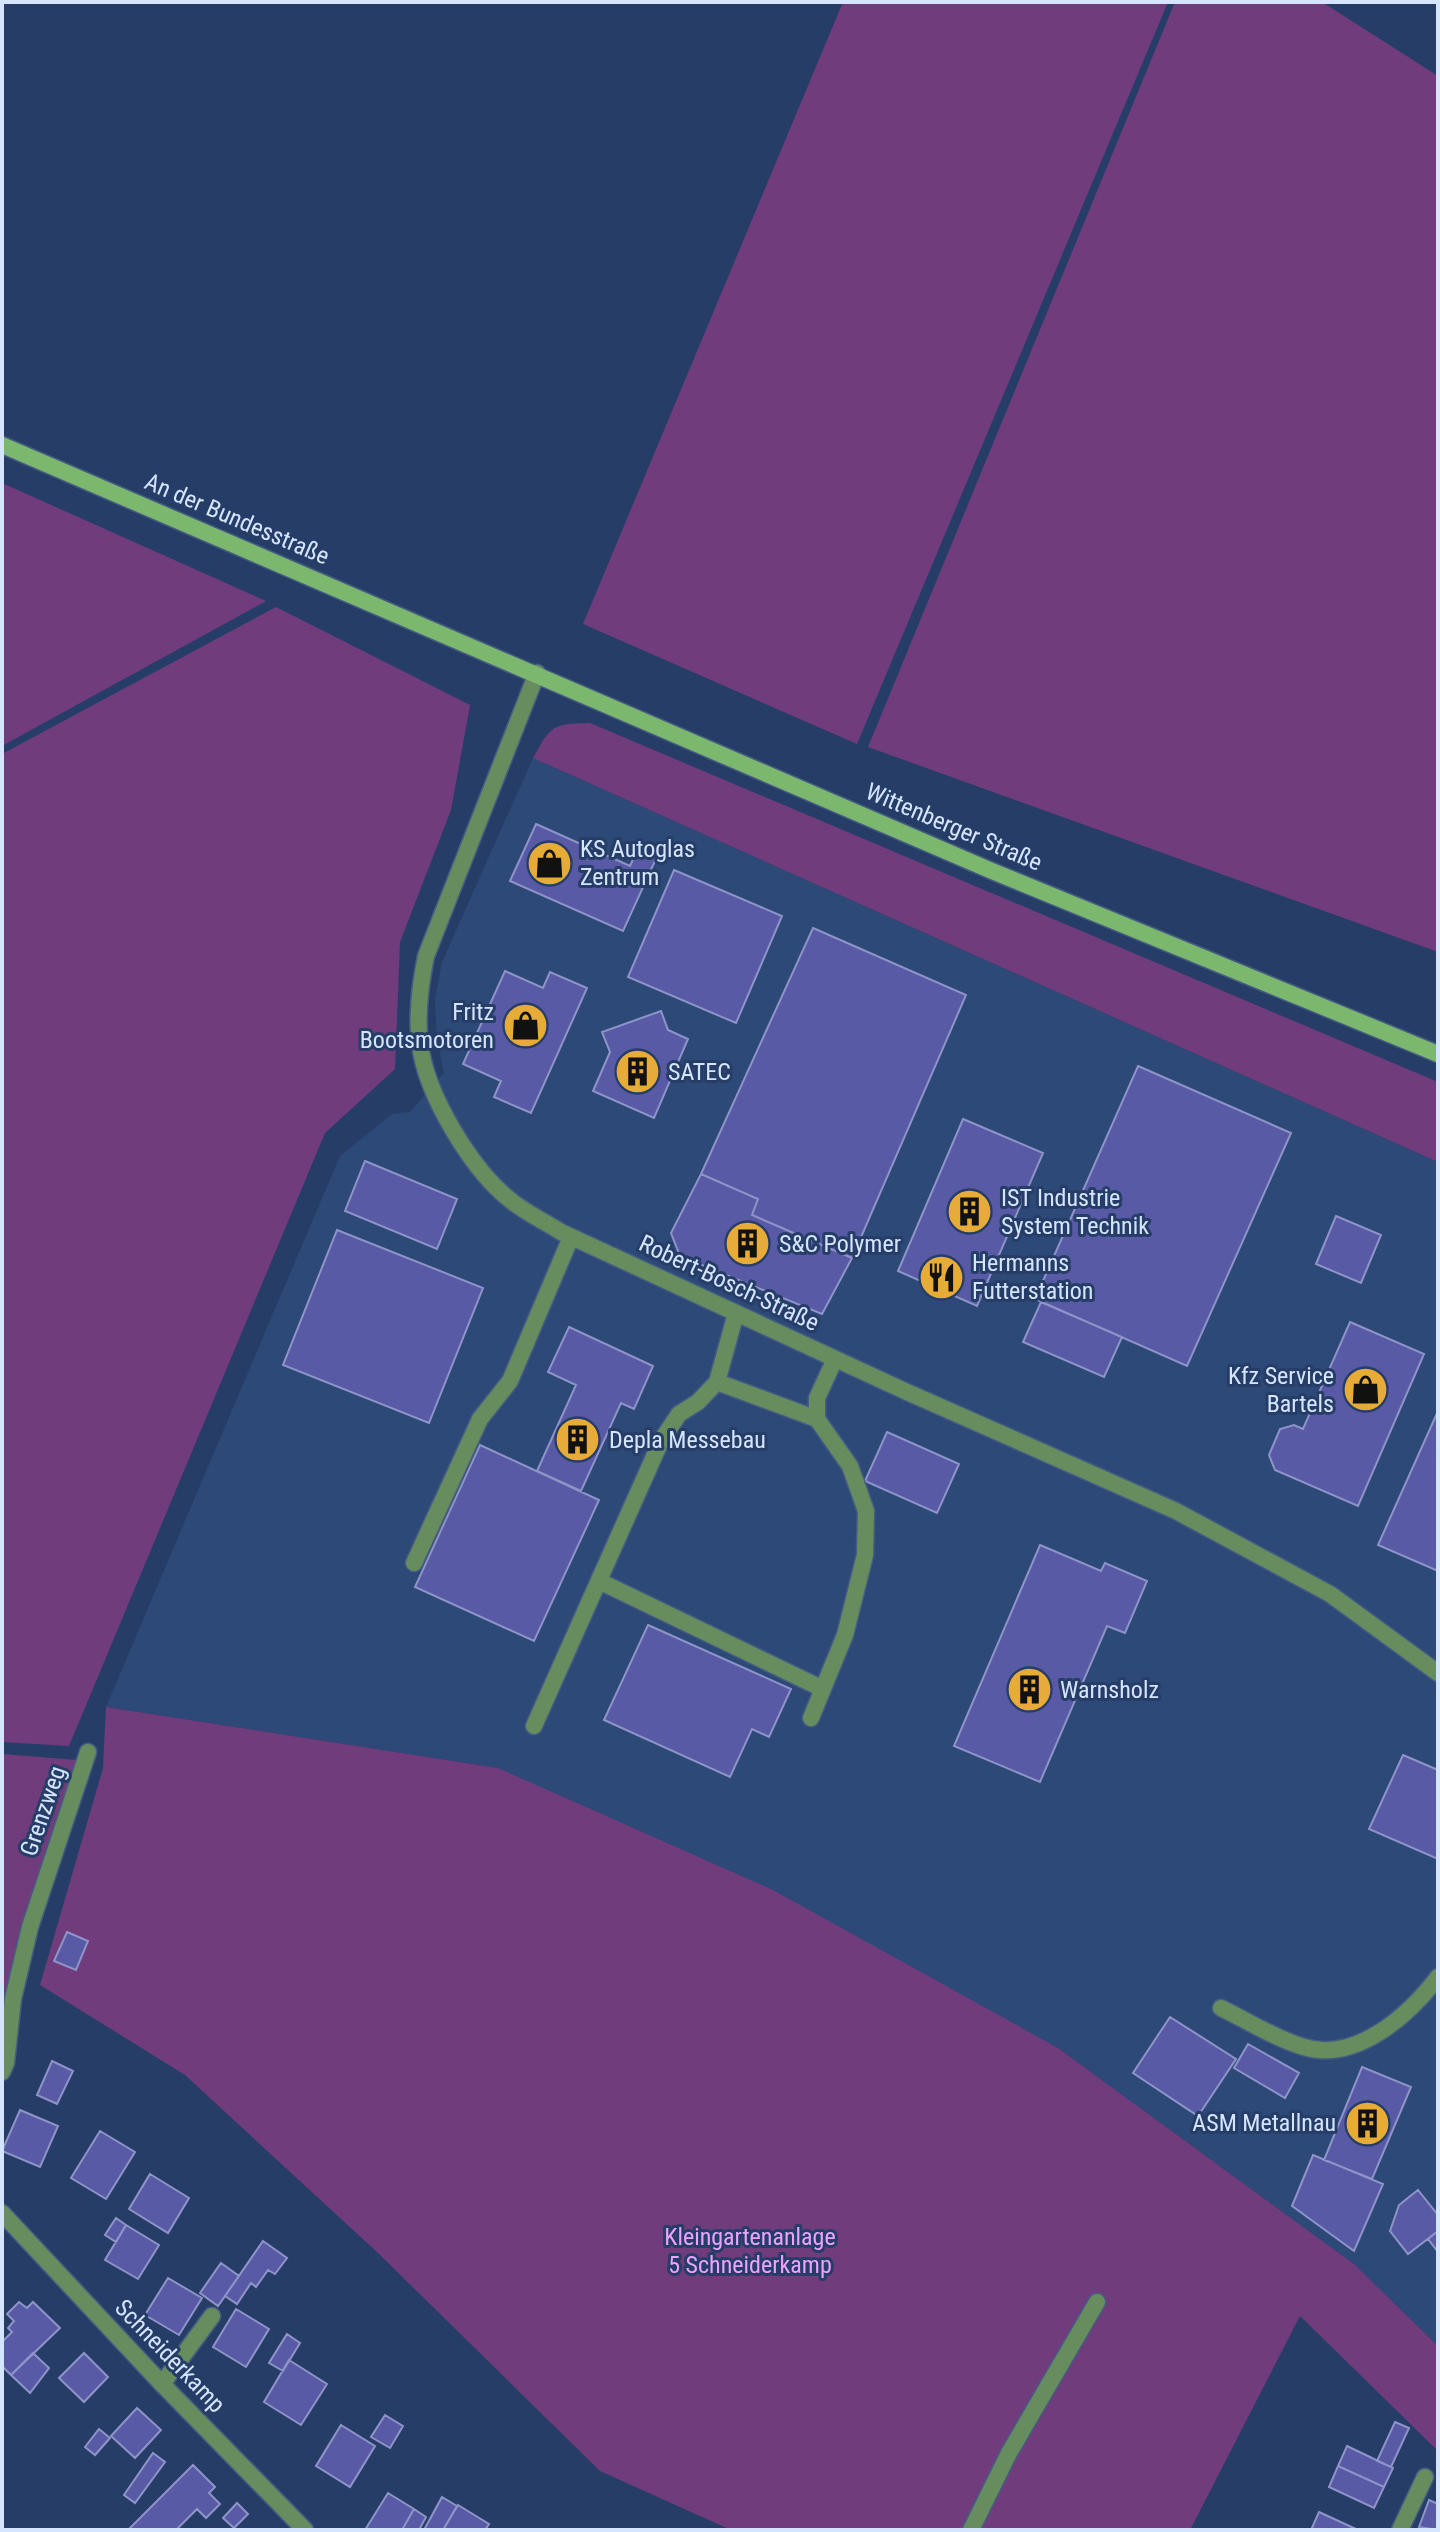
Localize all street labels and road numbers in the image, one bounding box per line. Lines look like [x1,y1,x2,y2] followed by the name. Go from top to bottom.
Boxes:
[141,468,333,570] street label: An der Bundesstraße
[862,777,1046,877] street label: Wittenberger Straße
[635,1229,823,1337] street label: Robert-Bosch-Straße
[15,1762,71,1860] street label: Grenzweg
[109,2294,231,2418] street label: Schneiderkamp

